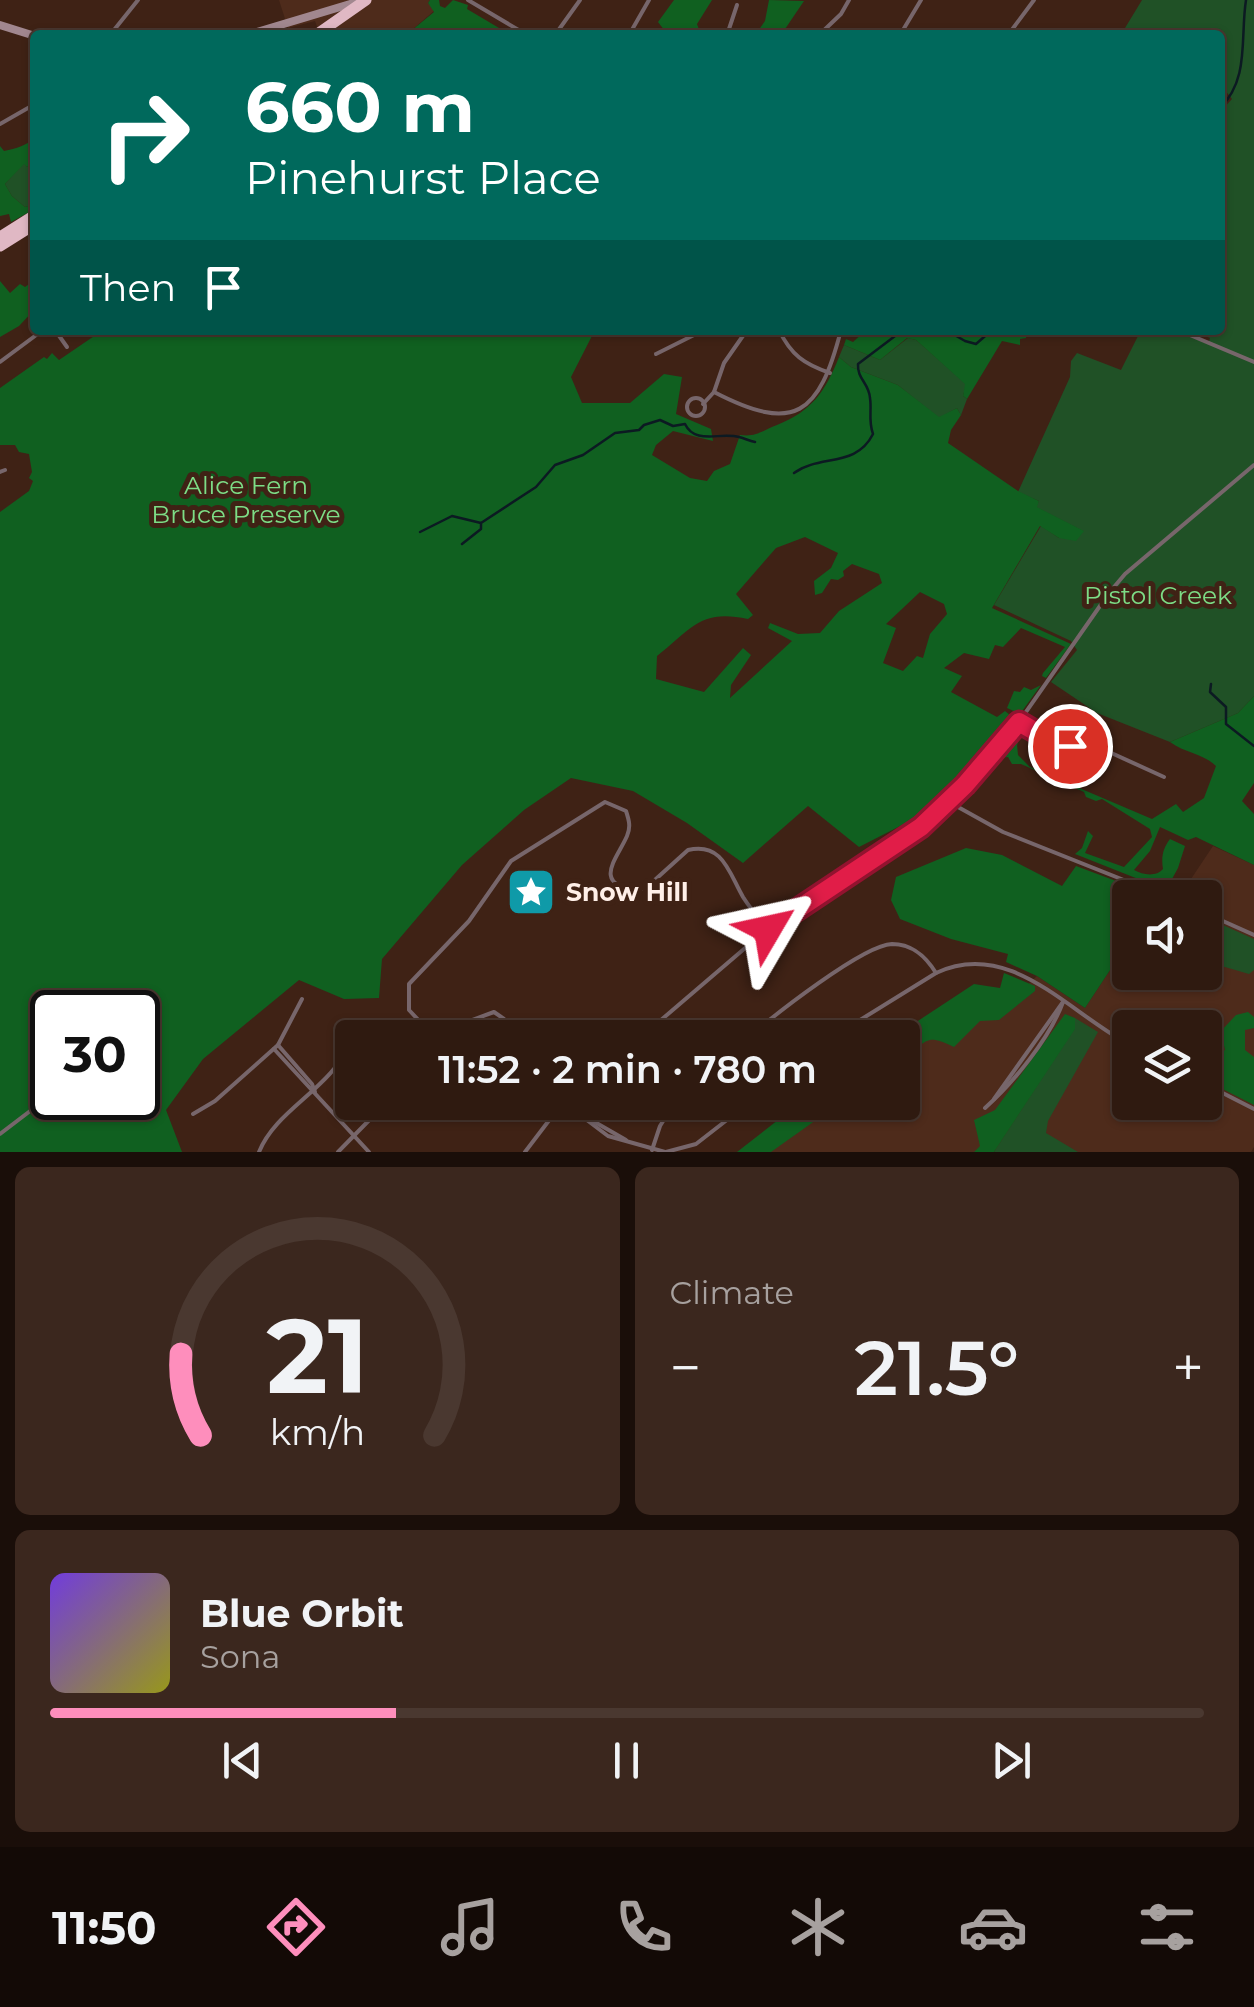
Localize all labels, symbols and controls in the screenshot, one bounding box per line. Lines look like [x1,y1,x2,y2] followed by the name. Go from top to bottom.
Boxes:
[245,64,475,150] text: 660 m
[80,70,210,200] icon: right
[245,150,601,205] text: Pinehurst Place
[196,260,251,315] icon: arrive
[80,264,176,311] text: Then
[151,470,341,529] park label: Alice Fern Bruce Preserve
[1084,580,1232,610] park label: Pistol Creek
[1028,704,1113,789] pin
[1043,719,1098,774] icon: arrive
[505,866,557,918] place icon: Snow Hill
[566,877,689,907] place label: Snow Hill
[716,877,820,981] position arrow
[1112,880,1222,1120] map controls
[1112,880,1222,990] button: sound
[30,990,160,1120] speed limit sign: 30
[1112,1010,1222,1120] button: layers
[438,1046,817,1093] text: 11:52 · 2 min · 780 m
[670,1273,794,1312] text: Climate
[266,1292,368,1419] text: 21
[854,1322,1019,1414] text: 21.5°
[670,1334,701,1401] text: −
[1172,1334,1204,1401] text: +
[270,1410,365,1454] text: km/h
[200,1590,404,1637] text: Blue Orbit
[200,1637,280,1676] text: Sona
[215,1733,270,1788] icon: previous
[599,1733,654,1788] icon: pause
[984,1733,1039,1788] icon: next
[261,1892,331,1962] icon: directions
[435,1892,505,1962] icon: music
[609,1892,679,1962] icon: phone
[783,1892,853,1962] icon: climate
[958,1892,1028,1962] icon: car
[1132,1892,1202,1962] icon: filters
[52,1900,157,1955] text: 11:50

